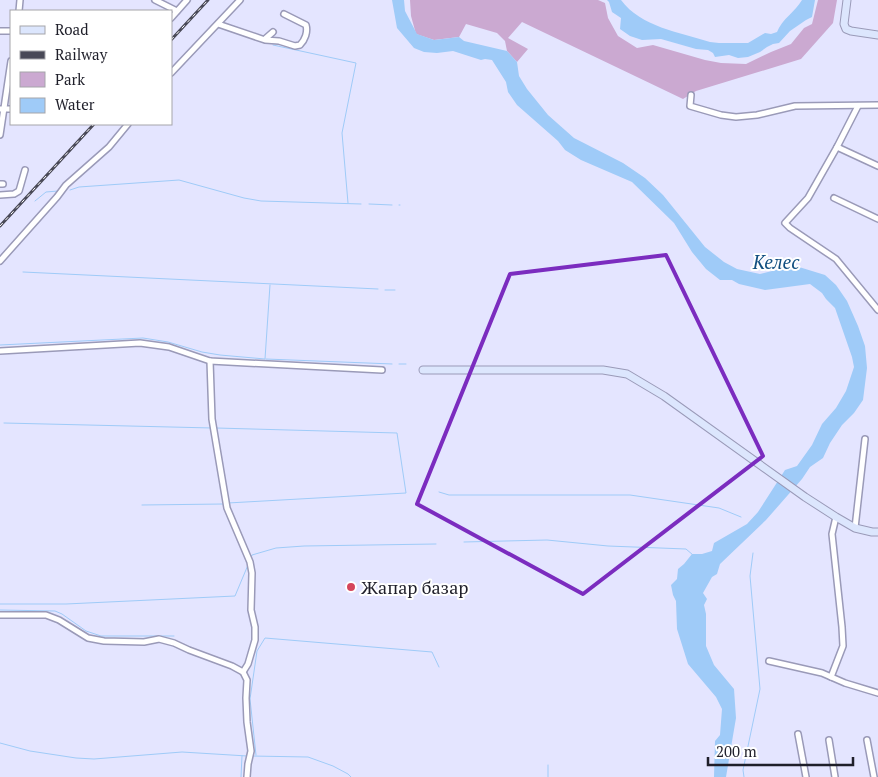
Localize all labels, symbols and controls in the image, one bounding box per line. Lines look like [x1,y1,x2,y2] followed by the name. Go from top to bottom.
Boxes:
[10,10,172,125] legend
[55,19,88,39] text: Road
[55,44,108,64] text: Railway
[55,69,85,89] text: Park
[55,94,95,114] text: Water
[752,249,800,274] water label: Келес
[361,575,468,599] place label: Жапар базар
[345,581,357,593] marker: Жапар базар
[708,734,853,766] scale bar
[716,741,757,761] text: 200 m

